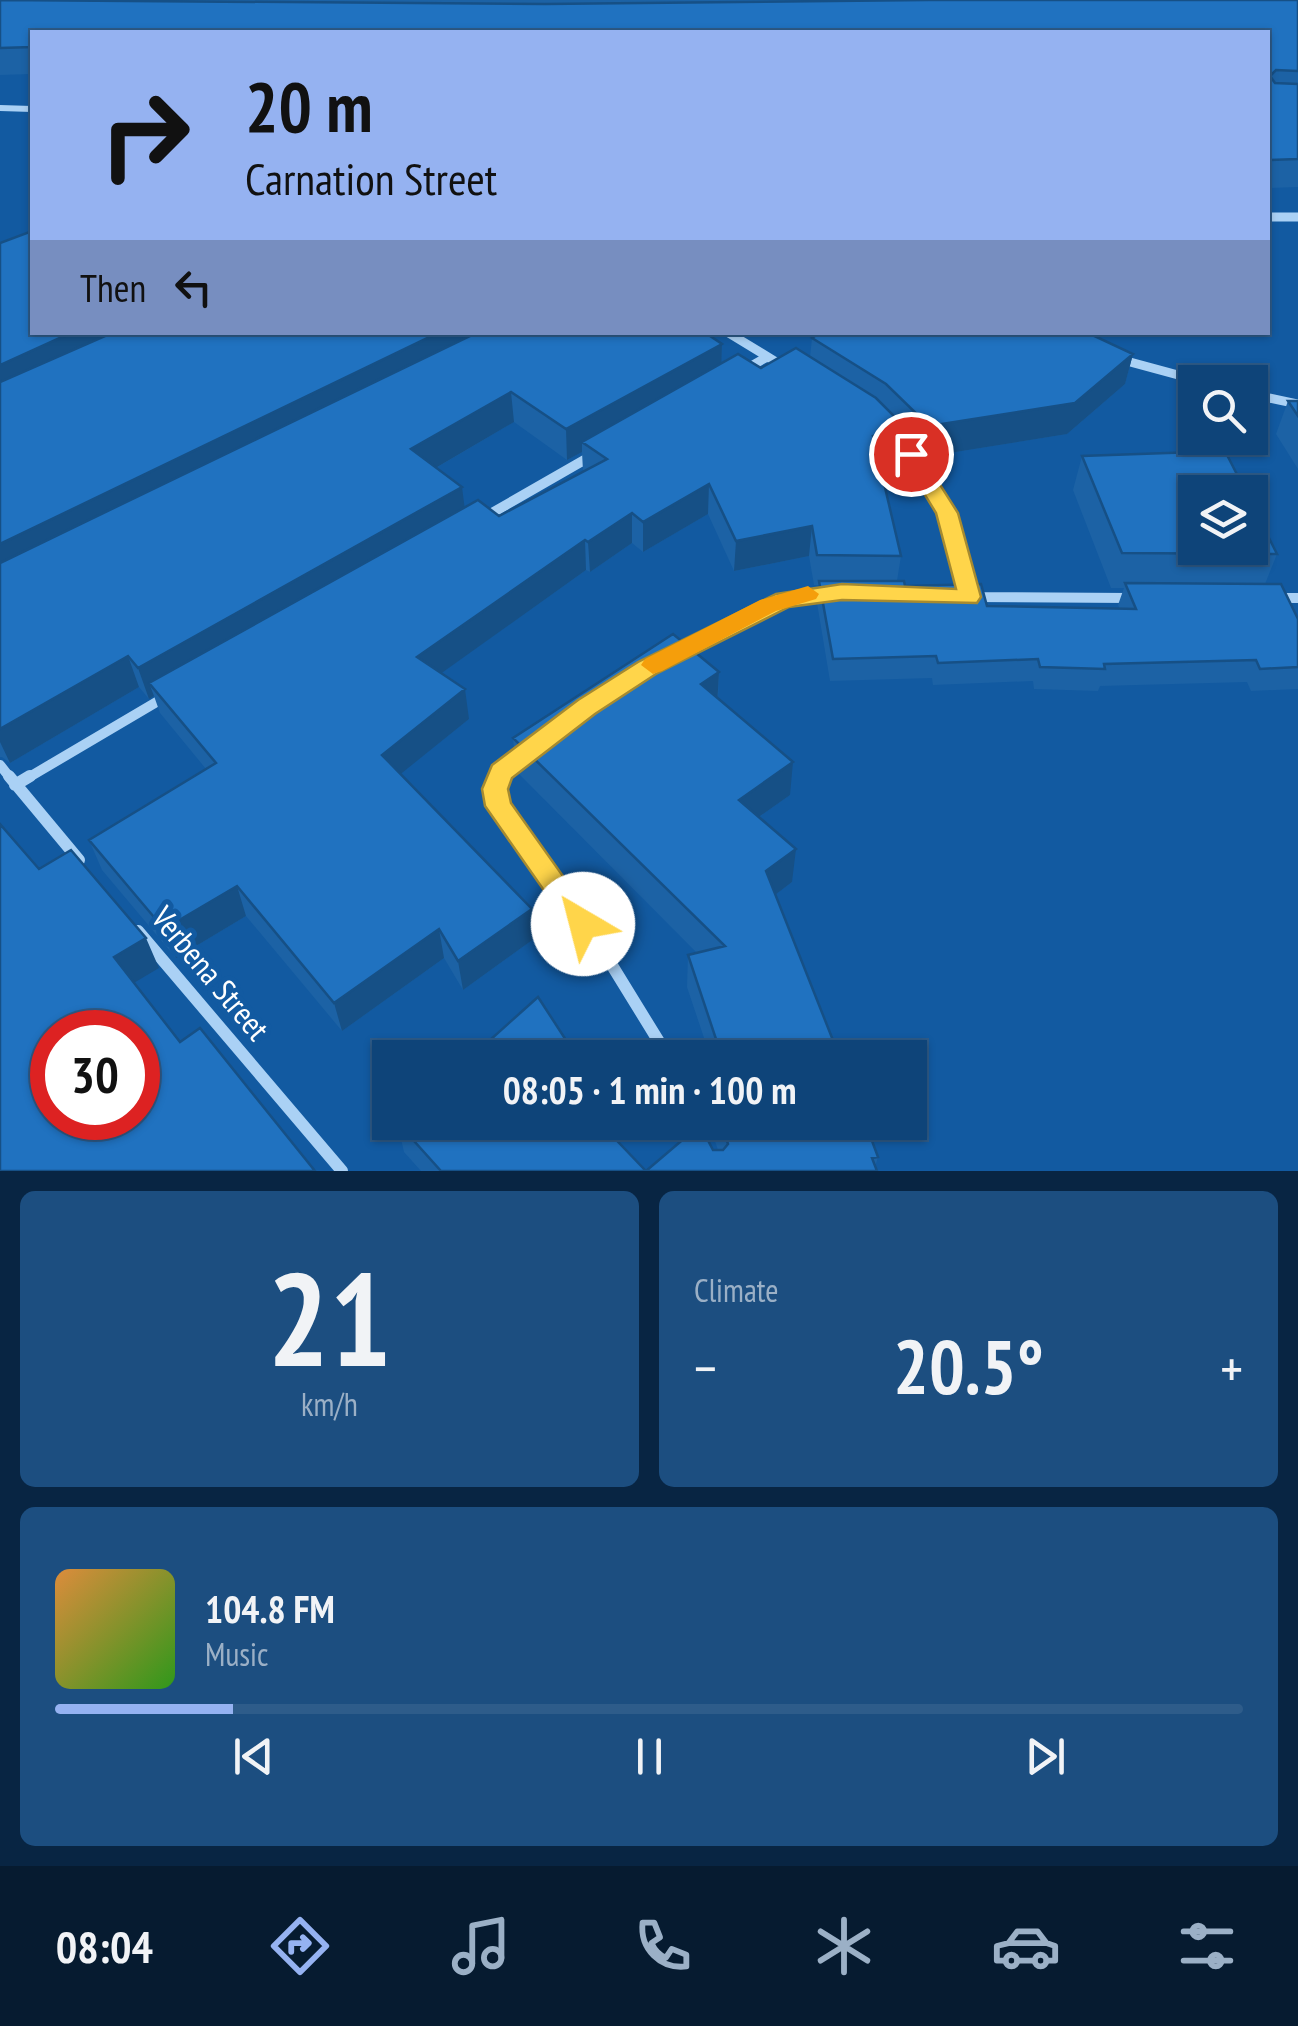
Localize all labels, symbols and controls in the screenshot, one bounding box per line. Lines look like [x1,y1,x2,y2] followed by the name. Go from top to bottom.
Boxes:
[245,61,373,151] text: 20 m
[80,70,210,200] icon: right
[245,149,497,207] text: Carnation Street
[166,260,221,315] icon: left
[80,263,146,312] text: Then
[1178,365,1268,565] map controls
[1178,365,1268,455] button: search
[869,412,954,497] pin
[884,427,939,482] icon: arrive
[1178,475,1268,565] button: layers
[531,872,635,976] position arrow
[142,897,279,1049] street label: Verbena Street
[30,1010,160,1140] speed limit sign: 30
[503,1065,796,1114] text: 08:05 · 1 min · 100 m
[267,1234,392,1402] text: 21
[694,1269,778,1311] text: Climate
[893,1318,1044,1415] text: 20.5°
[694,1332,717,1403] text: −
[1220,1332,1243,1403] text: +
[301,1383,358,1425] text: km/h
[205,1584,335,1633] text: 104.8 FM
[205,1633,268,1675] text: Music
[226,1729,281,1784] icon: previous
[622,1729,677,1784] icon: pause
[1018,1729,1073,1784] icon: next
[265,1911,335,1981] icon: directions
[446,1911,516,1981] icon: music
[628,1911,698,1981] icon: phone
[809,1911,879,1981] icon: climate
[991,1911,1061,1981] icon: car
[1172,1911,1242,1981] icon: filters
[56,1917,153,1975] text: 08:04

